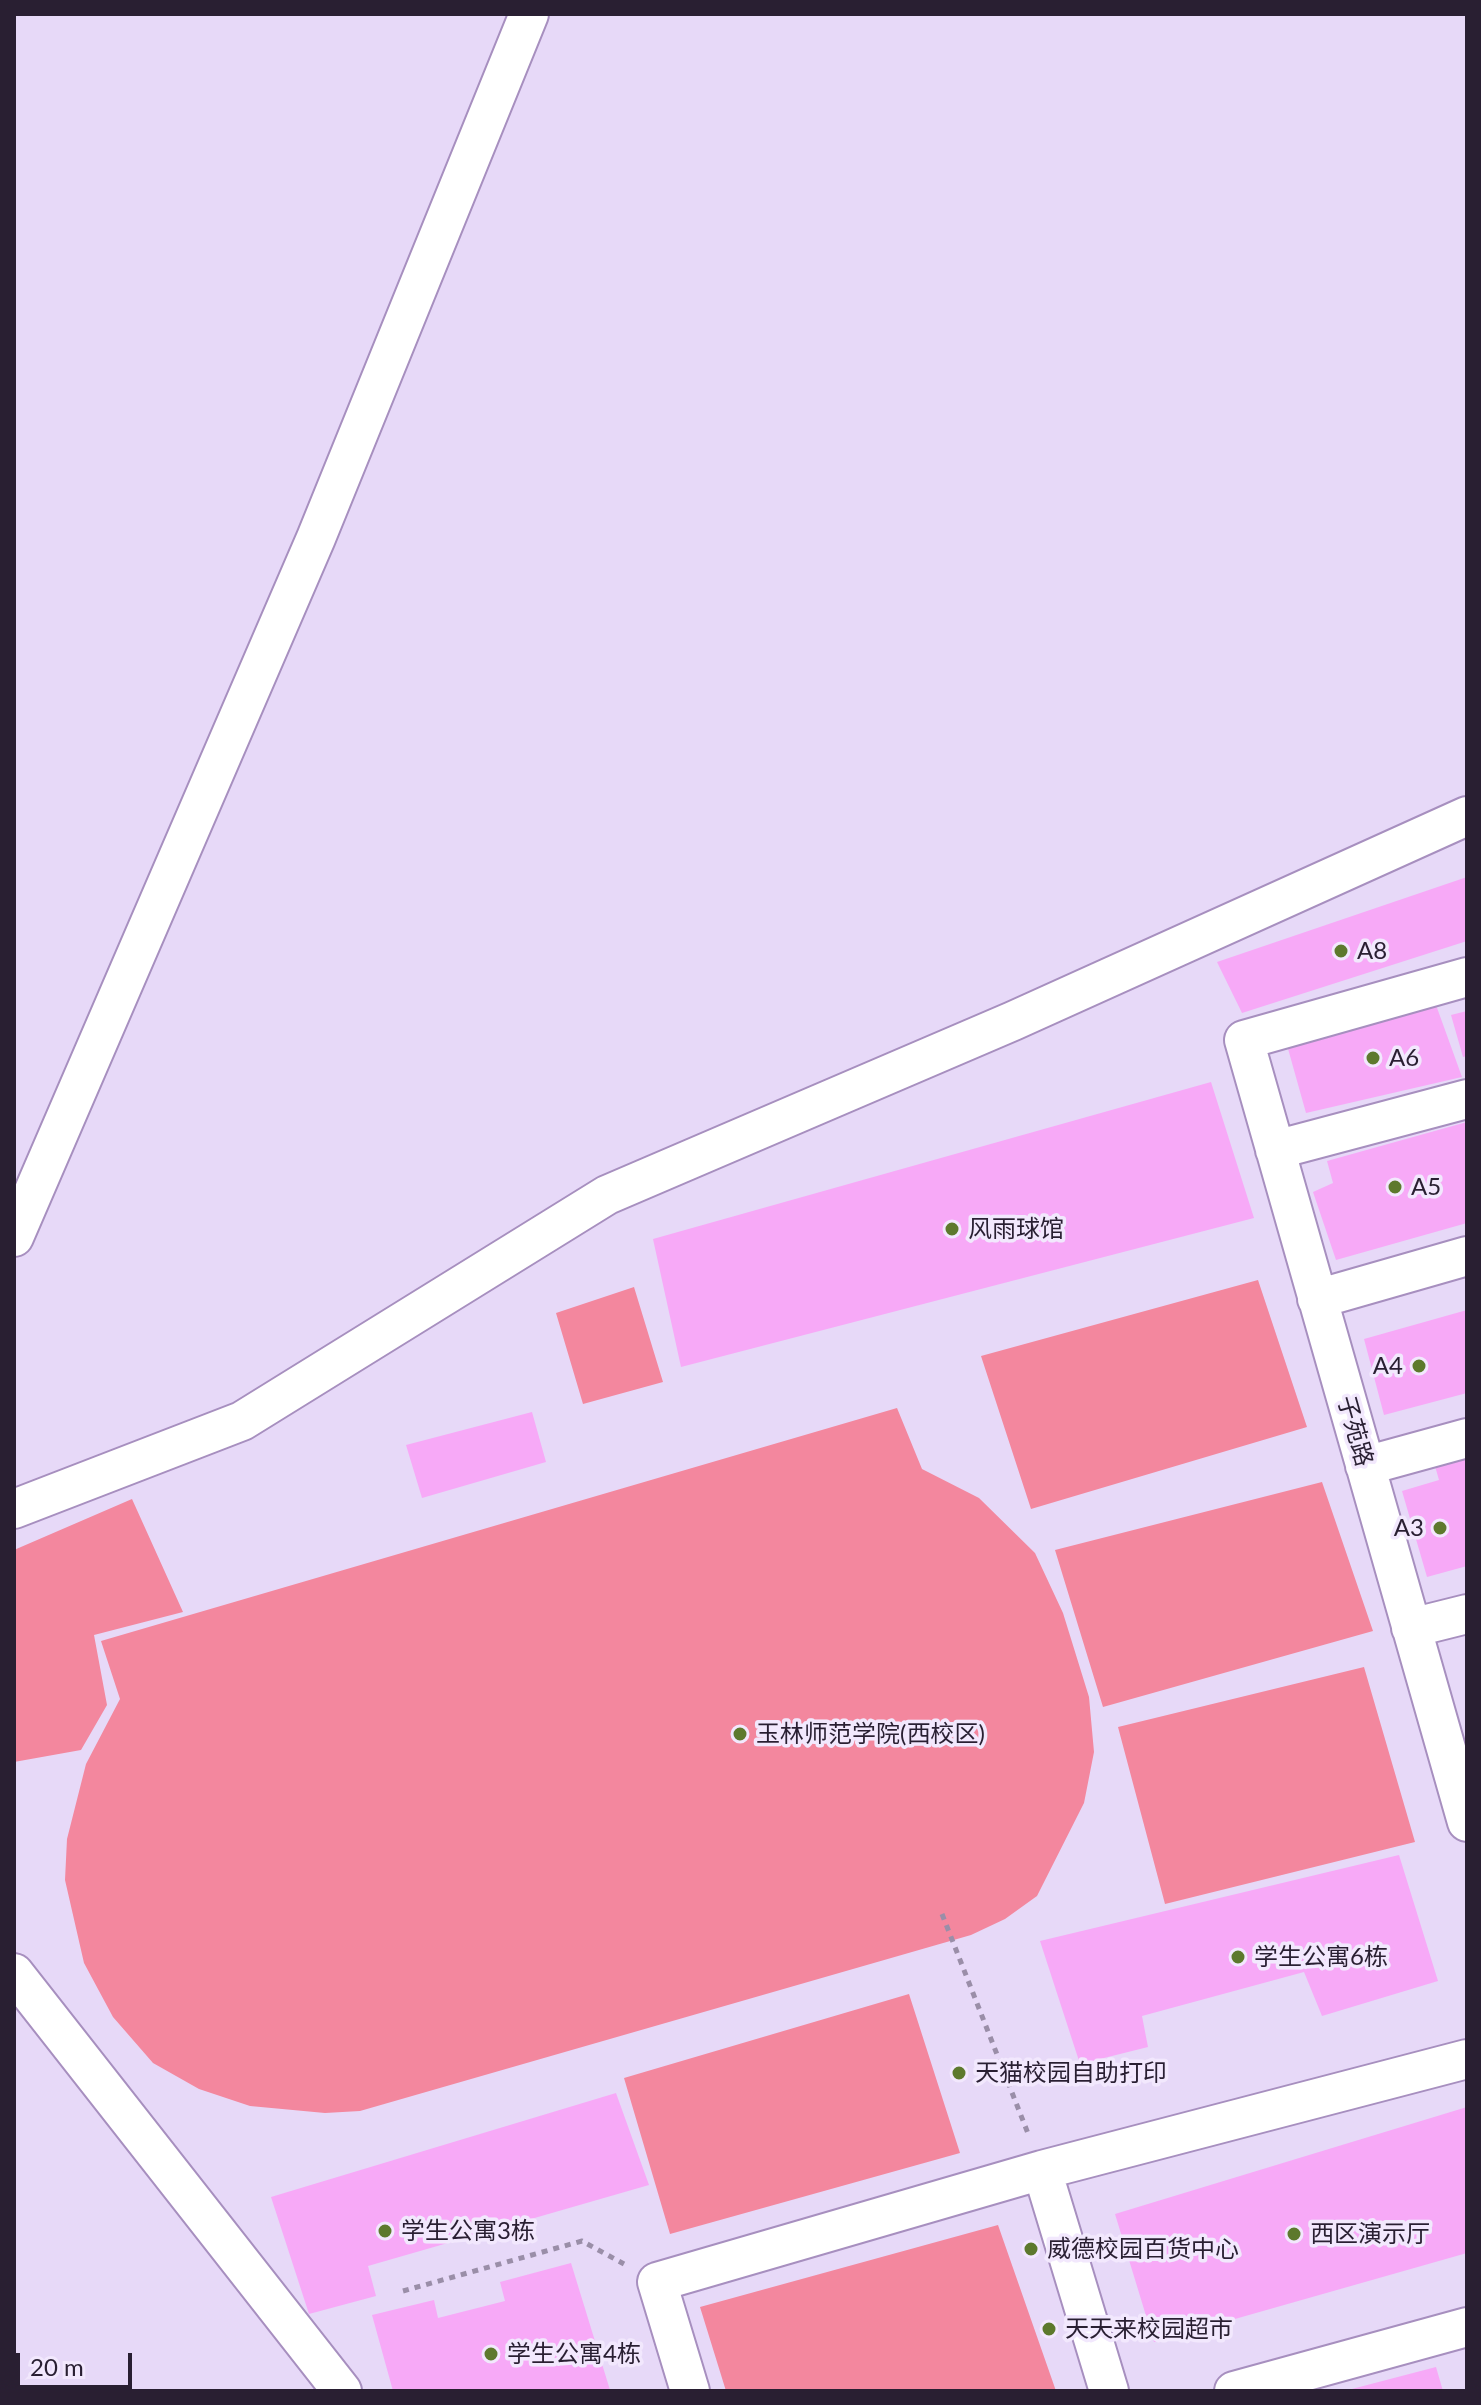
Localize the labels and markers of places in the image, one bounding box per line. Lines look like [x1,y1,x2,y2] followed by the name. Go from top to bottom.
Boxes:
[1357,937,1387,965] place label: A8
[1332,942,1350,960] marker: A8
[1389,1044,1419,1072] place label: A6
[1364,1049,1382,1067] marker: A6
[1411,1173,1441,1201] place label: A5
[1386,1178,1404,1196] marker: A5
[968,1215,1064,1243] place label: 风雨球馆
[943,1220,961,1238] marker: 风雨球馆
[1373,1352,1403,1380] place label: A4
[1410,1357,1428,1375] marker: A4
[1394,1514,1424,1542] place label: A3
[1431,1519,1449,1537] marker: A3
[756,1720,985,1748] place label: 玉林师范学院(西校区)
[731,1725,749,1743] marker: 玉林师范学院(西校区)
[1254,1943,1388,1971] place label: 学生公寓6栋
[1229,1948,1247,1966] marker: 学生公寓6栋
[975,2059,1167,2087] place label: 天猫校园自助打印
[950,2064,968,2082] marker: 天猫校园自助打印
[401,2217,535,2245] place label: 学生公寓3栋
[1310,2220,1430,2248] place label: 西区演示厅
[376,2222,394,2240] marker: 学生公寓3栋
[1285,2225,1303,2243] marker: 西区演示厅
[1047,2235,1239,2263] place label: 威德校园百货中心
[1022,2240,1040,2258] marker: 威德校园百货中心
[1065,2315,1233,2343] place label: 天天来校园超市
[1040,2320,1058,2338] marker: 天天来校园超市
[507,2340,641,2368] place label: 学生公寓4栋
[482,2345,500,2363] marker: 学生公寓4栋

